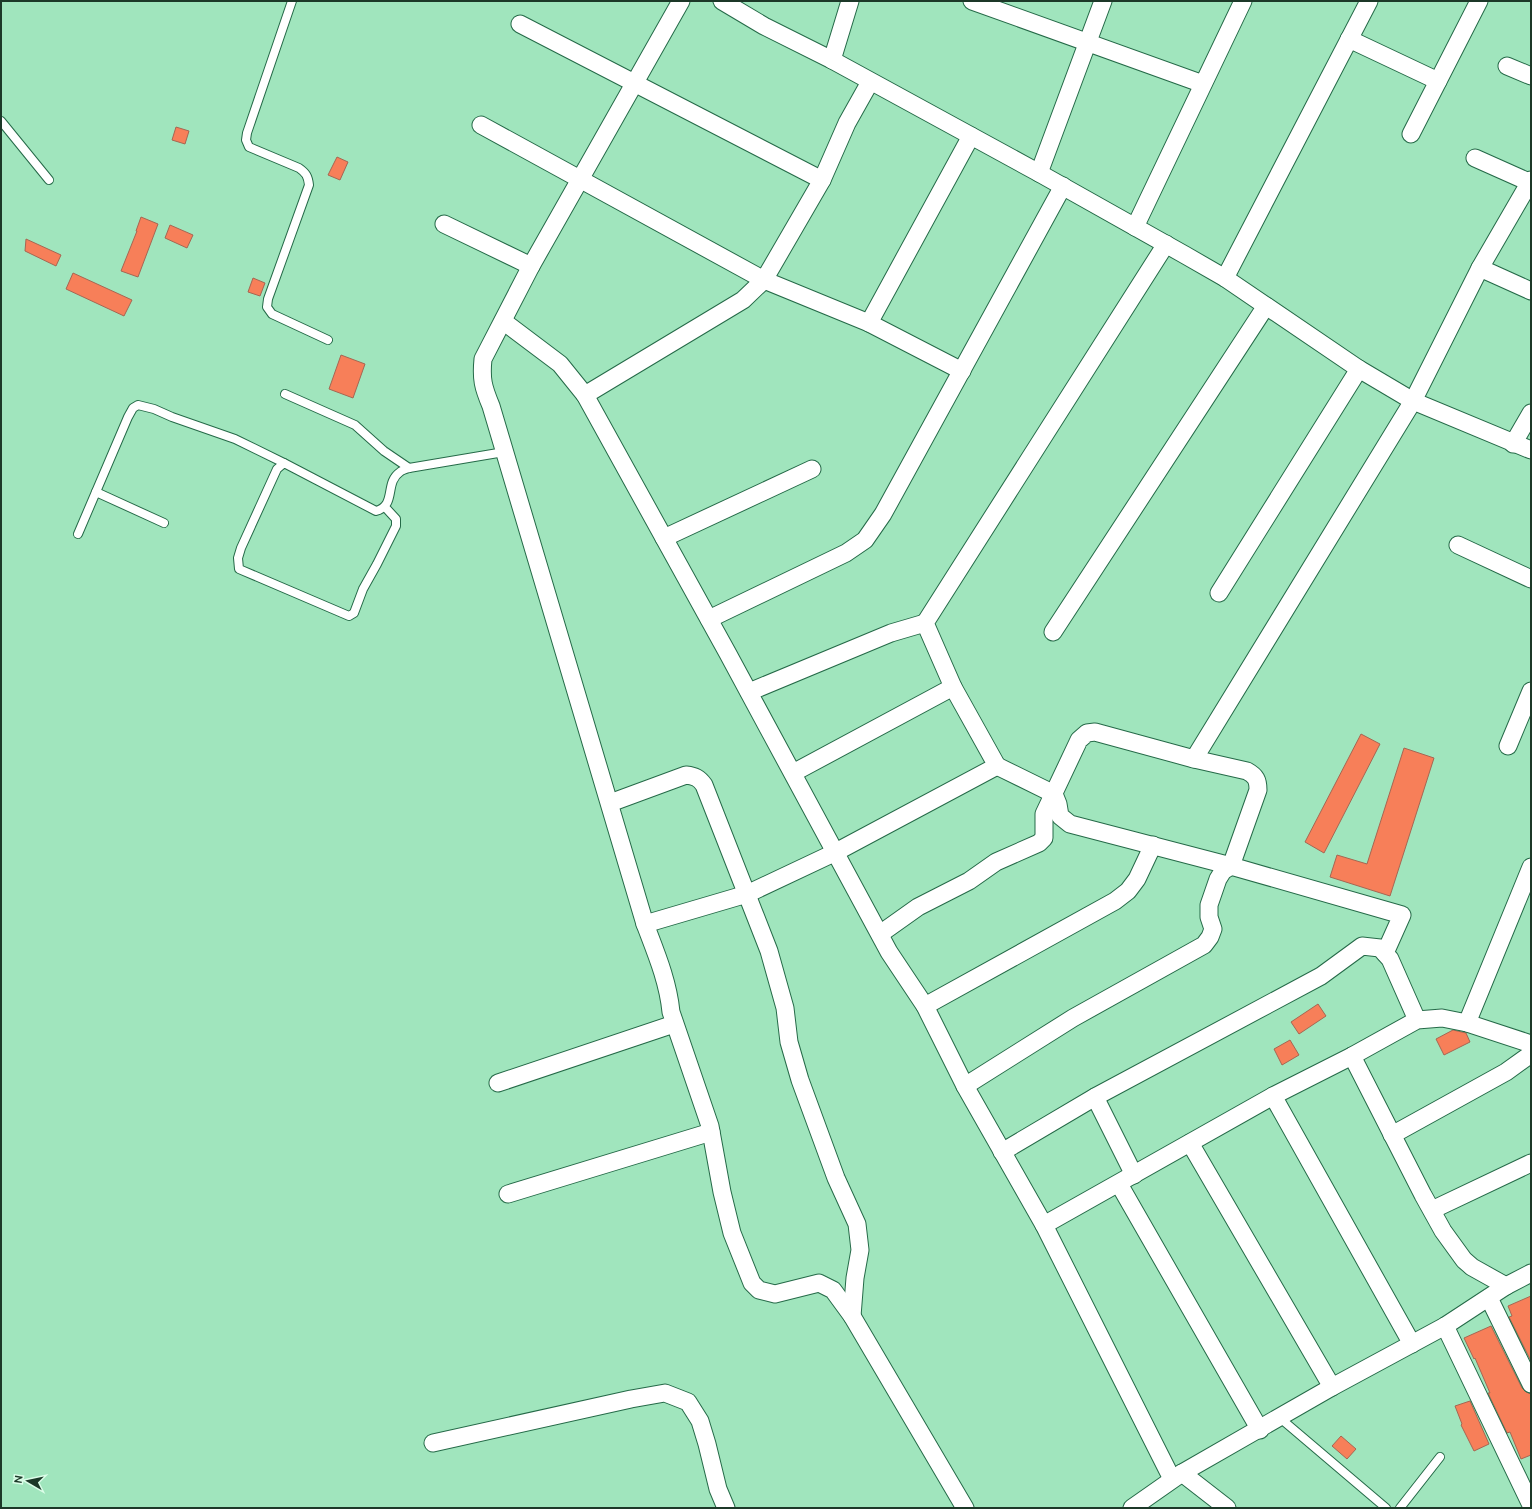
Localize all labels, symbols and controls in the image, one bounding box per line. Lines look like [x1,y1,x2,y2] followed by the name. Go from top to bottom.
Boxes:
[8,1461,48,1501] north arrow
[12,1474,25,1484] text: N

